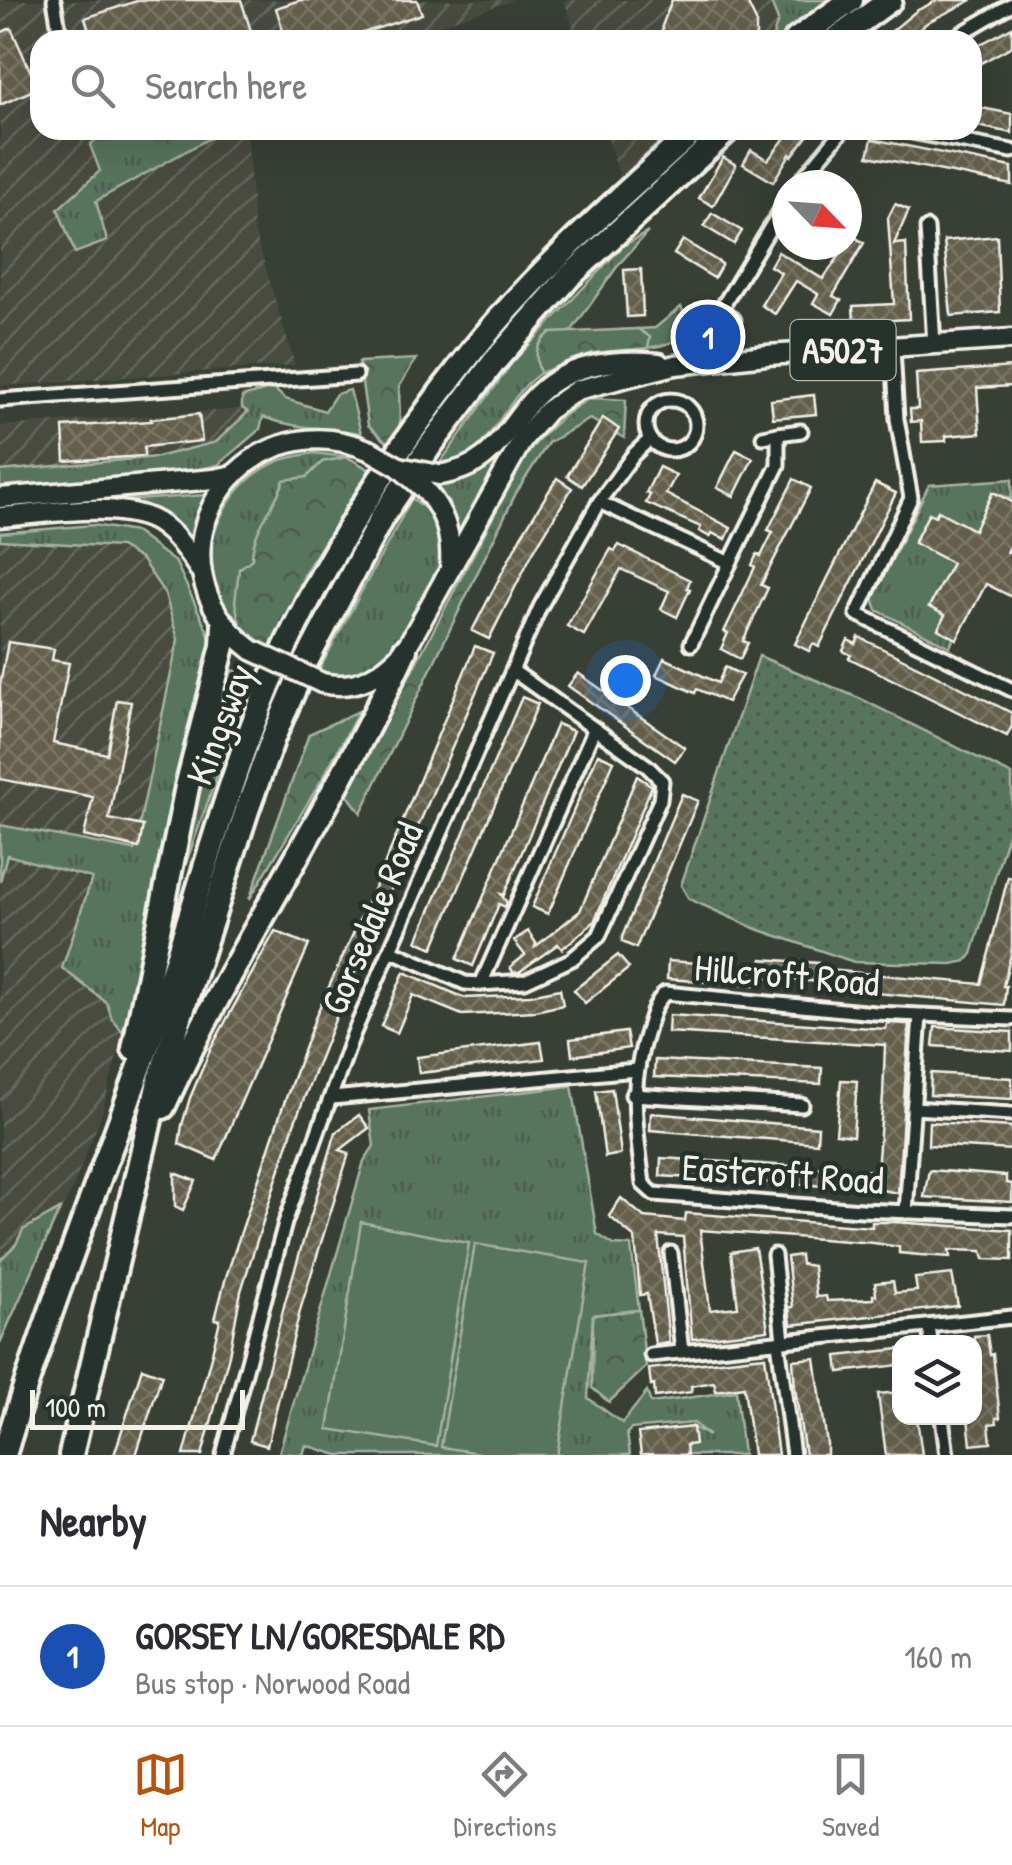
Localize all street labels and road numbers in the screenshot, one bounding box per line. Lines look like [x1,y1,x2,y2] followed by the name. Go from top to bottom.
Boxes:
[790,320,896,380] road number: A5027
[172,656,266,792] street label: Kingsway
[307,814,435,1022] street label: Gorsedale Road
[693,940,882,1008] street label: Hillcroft Road
[681,1140,886,1206] street label: Eastcroft Road

